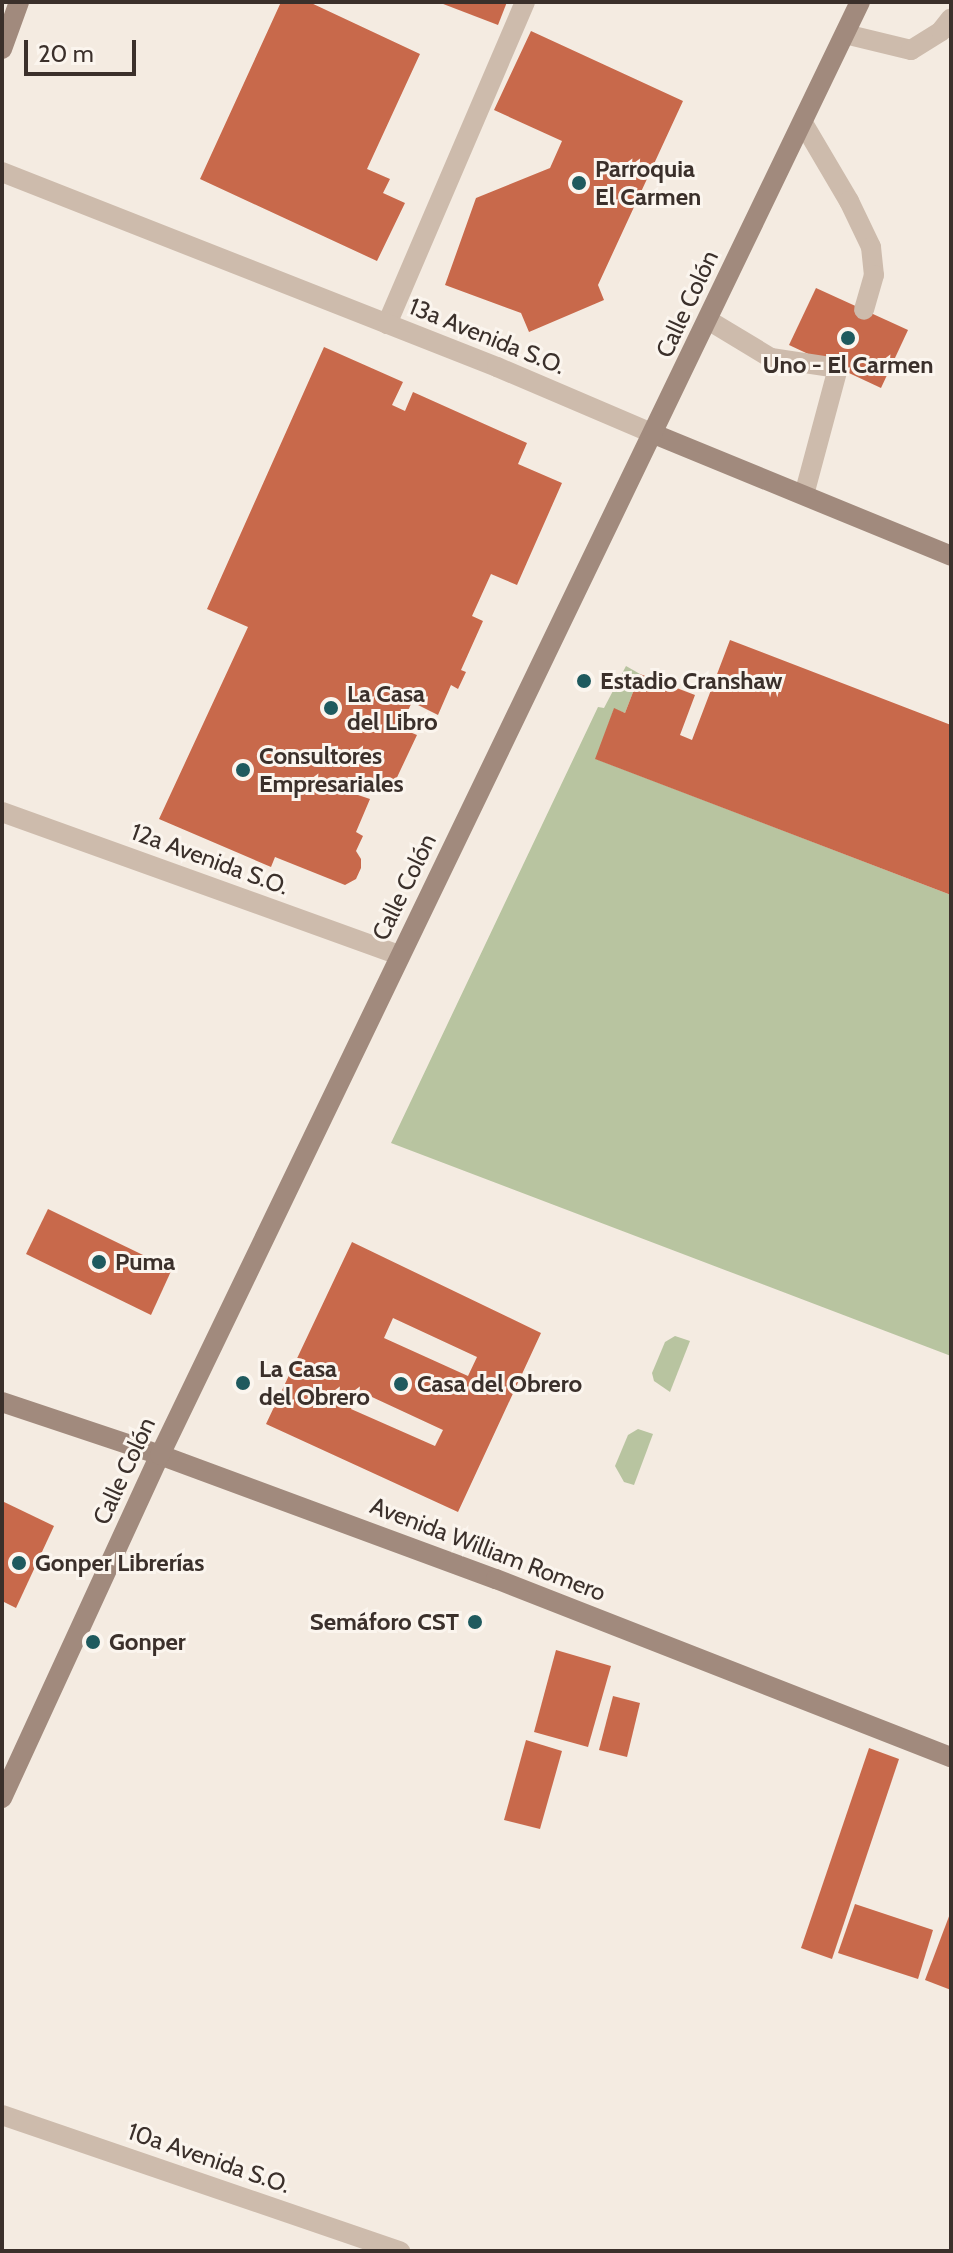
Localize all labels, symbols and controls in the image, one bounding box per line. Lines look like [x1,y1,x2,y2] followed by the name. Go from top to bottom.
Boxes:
[28,24,140,74] scale bar
[38,39,94,68] text: 20 m
[595,155,701,211] place label: Parroquia El Carmen
[570,174,588,192] marker: Parroquia El Carmen
[650,246,724,362] street label: Calle Colón
[405,292,569,380] street label: 13a Avenida S.O.
[839,329,857,347] marker: Uno - El Carmen
[763,351,933,379] place label: Uno - El Carmen
[600,667,783,695] place label: Estadio Cranshaw
[575,672,593,690] marker: Estadio Cranshaw
[347,680,438,736] place label: La Casa del Libro
[322,699,340,717] marker: La Casa del Libro
[259,742,404,798] place label: Consultores Empresariales
[234,761,252,779] marker: Consultores Empresariales
[127,817,293,901] street label: 12a Avenida S.O.
[366,829,442,945] street label: Calle Colón
[115,1248,175,1276] place label: Puma
[90,1253,108,1271] marker: Puma
[259,1355,370,1411] place label: La Casa del Obrero
[417,1370,582,1398] place label: Casa del Obrero
[234,1374,252,1392] marker: La Casa del Obrero
[392,1375,410,1393] marker: Casa del Obrero
[87,1413,161,1529] street label: Calle Colón
[366,1491,610,1607] street label: Avenida William Romero
[35,1549,204,1577] place label: Gonper Librerías
[10,1554,28,1572] marker: Gonper Librerías
[310,1608,459,1636] place label: Semáforo CST
[466,1613,484,1631] marker: Semáforo CST
[109,1628,186,1656] place label: Gonper
[84,1633,102,1651] marker: Gonper
[124,2117,294,2199] street label: 10a Avenida S.O.

